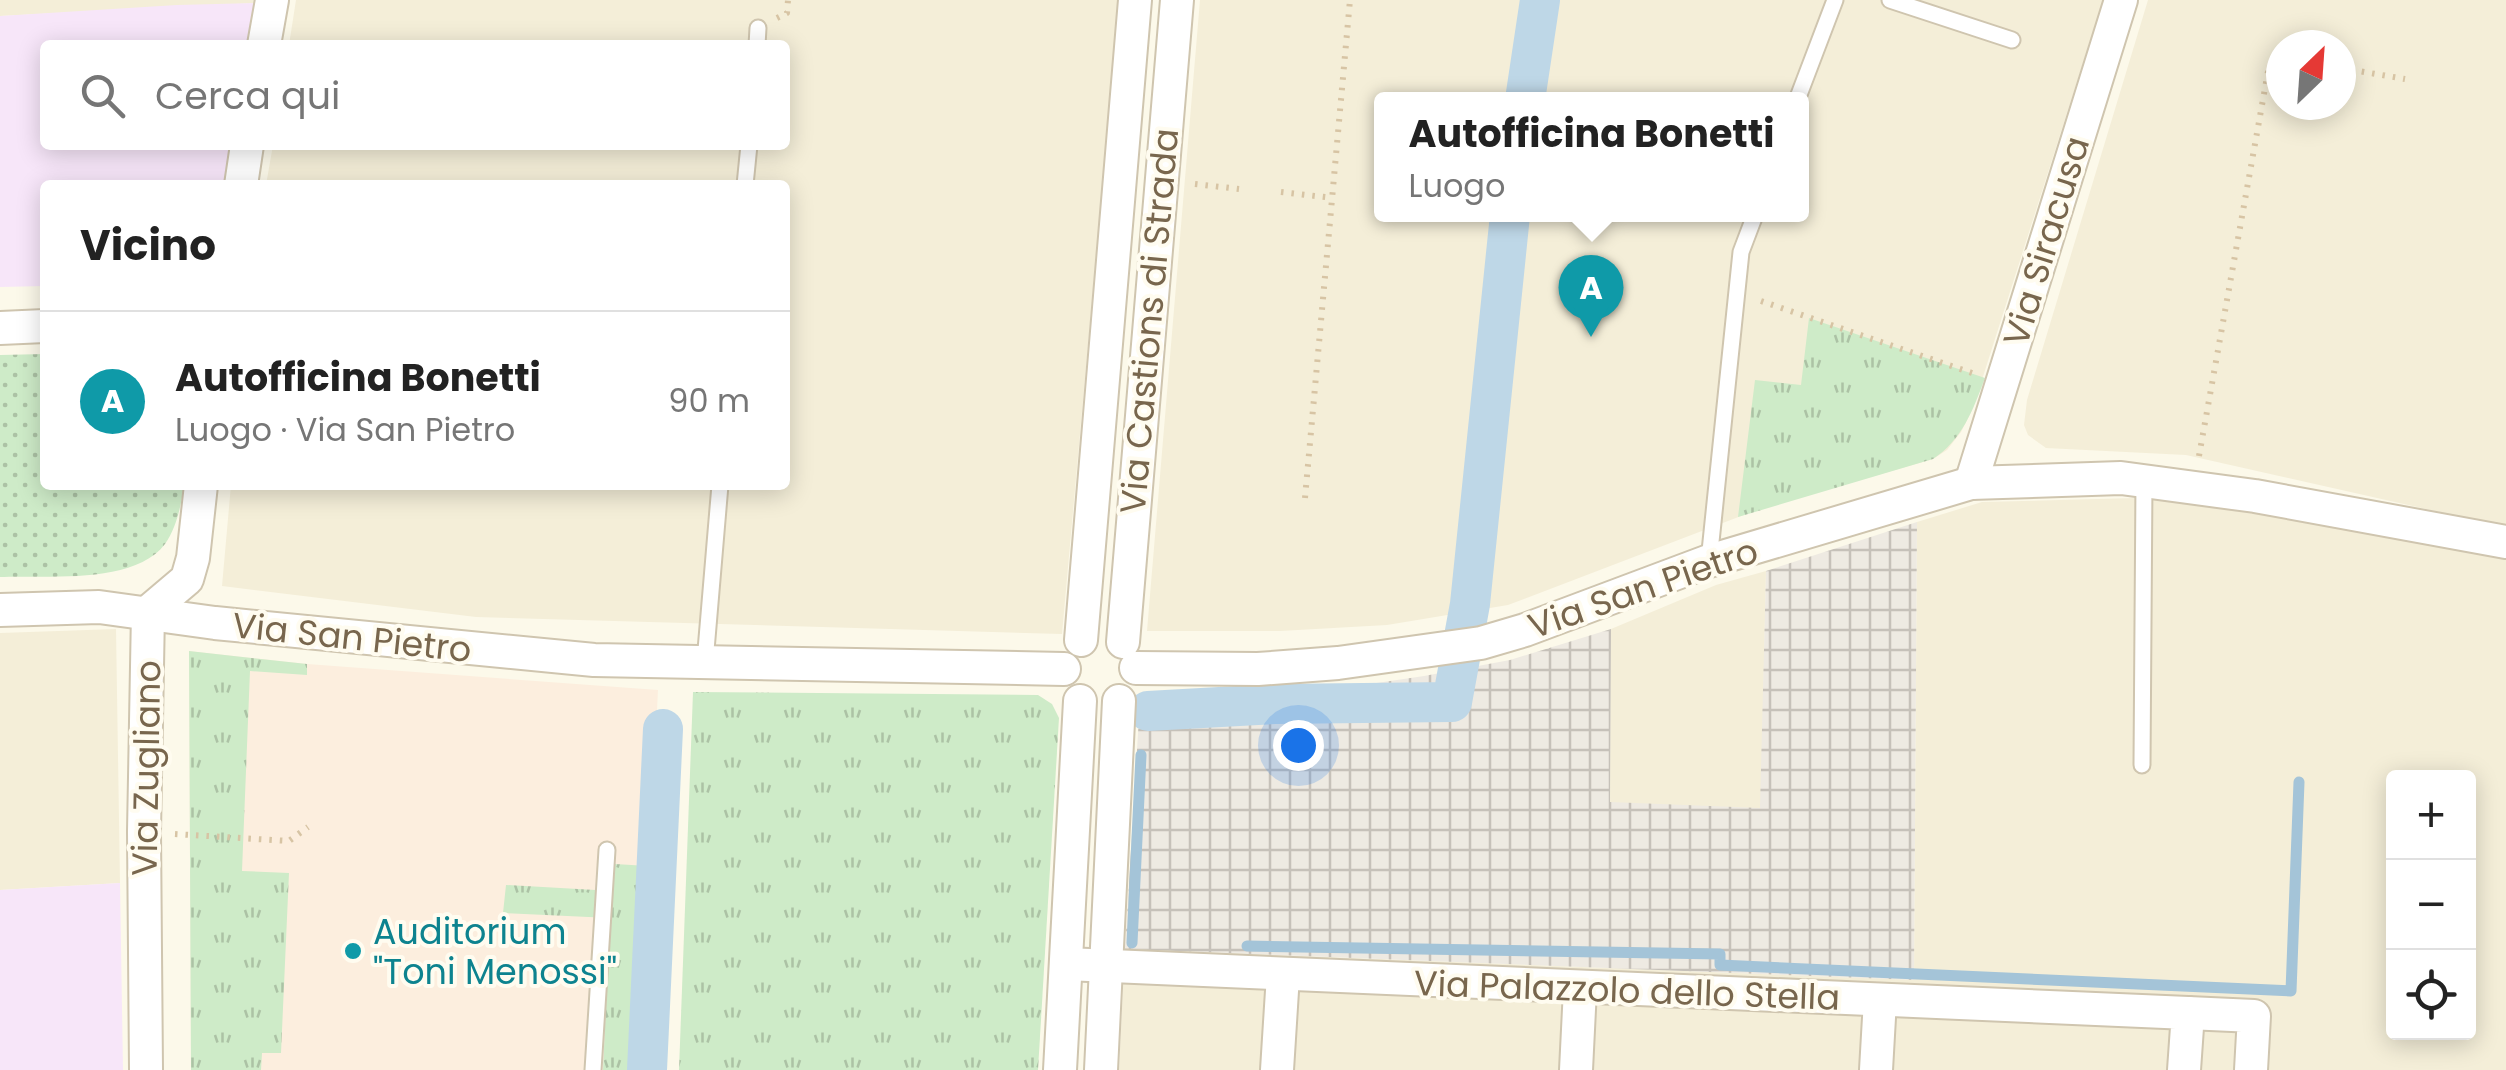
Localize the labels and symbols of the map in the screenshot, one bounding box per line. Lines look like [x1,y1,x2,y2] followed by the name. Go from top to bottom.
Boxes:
[2266,30,2356,120] north arrow
[1108,126,1190,516] street label: Via Castions di Strada
[1991,130,2101,352] street label: Via Siracusa
[1558,255,1624,337] pin: A
[1522,526,1764,650] street label: Via San Pietro
[230,600,474,674] street label: Via San Pietro
[120,660,172,876] street label: Via Zugliano
[1273,720,1324,771] your location
[373,907,617,996] place label: Auditorium "Toni Menossi"
[342,940,364,962] marker: Auditorium "Toni Menossi"
[1413,958,1841,1022] street label: Via Palazzolo dello Stella

